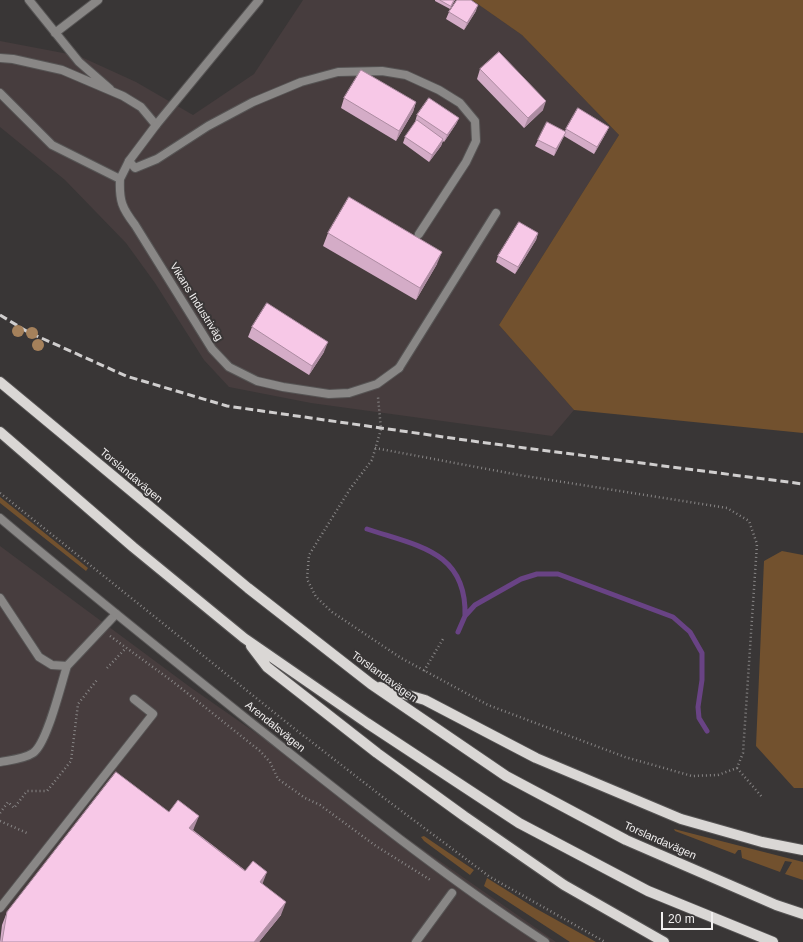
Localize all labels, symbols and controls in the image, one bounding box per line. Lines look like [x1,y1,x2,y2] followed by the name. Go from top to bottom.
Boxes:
[167,260,225,344] street label: Vikans Industriväg
[97,446,165,506] street label: Torslandavägen
[349,649,419,705] street label: Torslandavägen
[242,699,308,755] street label: Arendalsvägen
[622,819,698,863] street label: Torslandavägen
[663,904,715,930] scale bar
[668,912,695,926] text: 20 m

